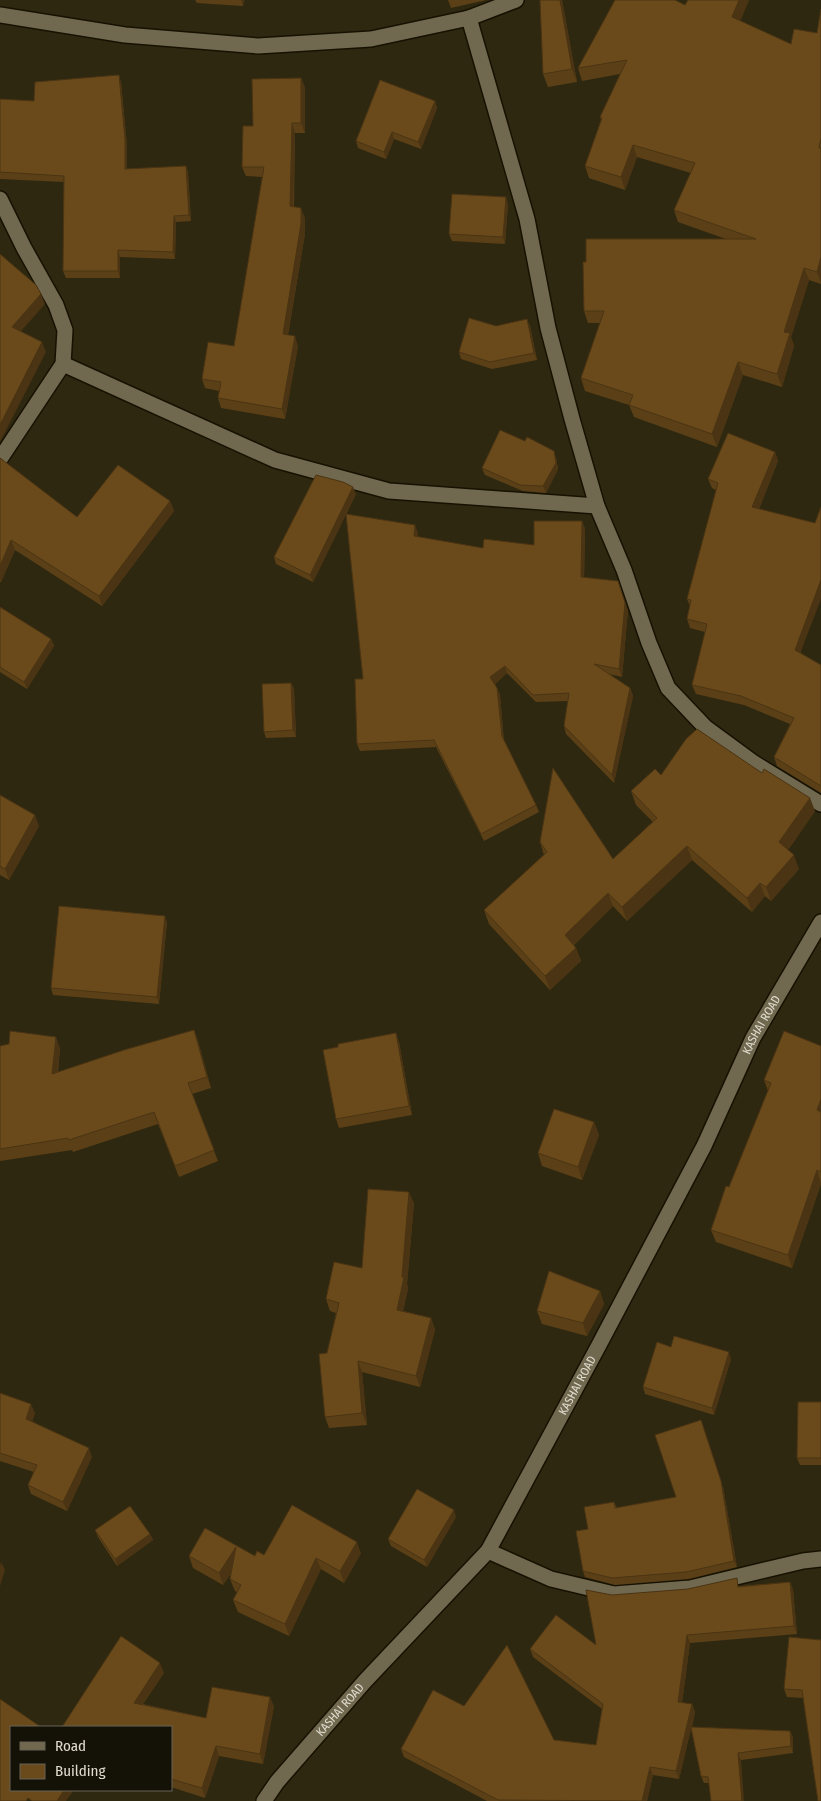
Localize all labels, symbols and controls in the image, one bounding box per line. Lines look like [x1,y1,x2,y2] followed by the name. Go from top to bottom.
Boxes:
[740,993,783,1057] street label: KASHAI ROAD
[556,1353,599,1418] street label: KASHAI ROAD
[313,1680,367,1739] street label: KASHAI ROAD
[10,1726,172,1791] legend
[55,1737,86,1755] text: Road
[55,1762,106,1780] text: Building

